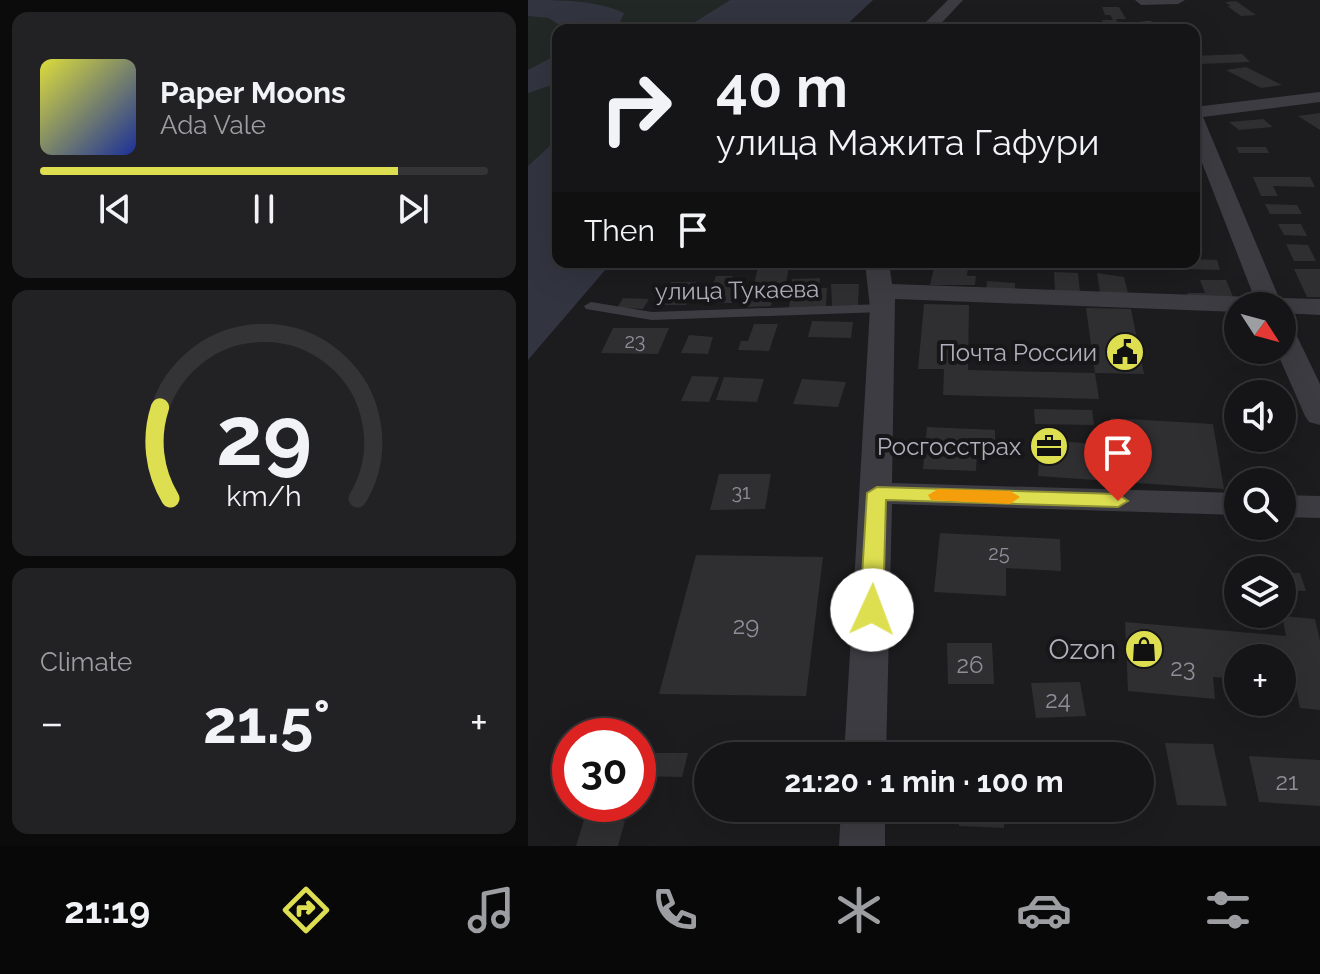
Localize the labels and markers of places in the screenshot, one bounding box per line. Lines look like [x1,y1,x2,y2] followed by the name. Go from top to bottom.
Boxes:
[1104,331,1146,373] public building icon: Почта России
[939,338,1097,367] place label: Почта России
[1084,419,1152,501] pin
[1028,425,1070,467] office icon: Росгосстрах
[877,432,1021,461] place label: Росгосстрах
[1123,628,1165,670] shop icon: Ozon
[1049,633,1116,666] place label: Ozon

